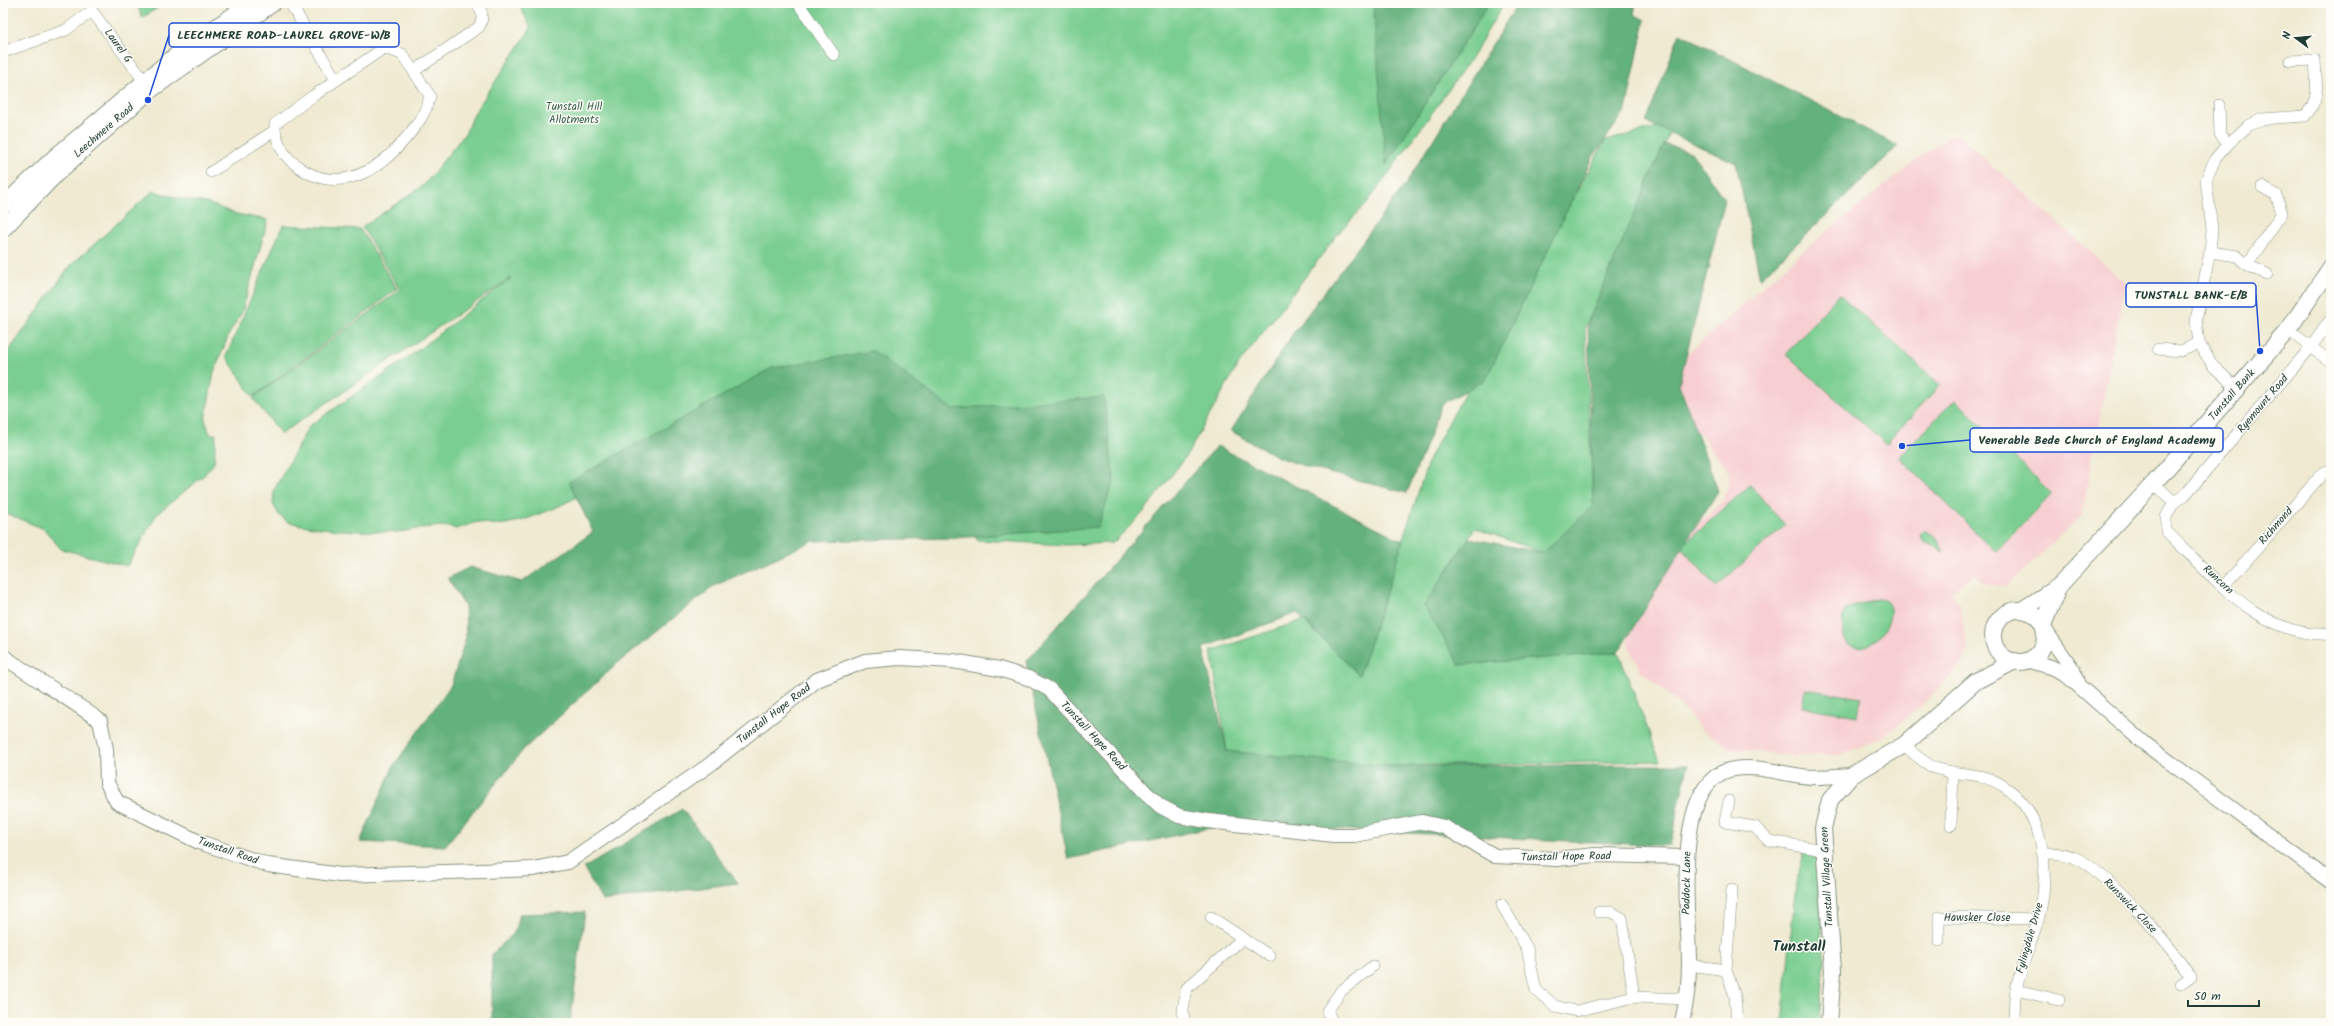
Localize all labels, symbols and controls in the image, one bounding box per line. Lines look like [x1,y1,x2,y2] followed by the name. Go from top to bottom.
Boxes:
[2276,18,2316,58] north arrow
[169,23,399,47] callout: LEECHMERE ROAD-LAUREL GROVE-W/B
[99,25,137,67] street label: Laurel G
[177,26,391,45] text: LEECHMERE ROAD-LAUREL GROVE-W/B
[2278,30,2297,41] text: N
[546,98,602,129] park label: Tunstall Hill Allotments
[70,99,139,163] street label: Leechmere Road
[2126,283,2256,307] callout: TUNSTALL BANK-E/B
[2134,286,2248,305] text: TUNSTALL BANK-E/B
[2204,364,2260,425] street label: Tunstall Bank
[2233,370,2293,437] street label: Ryemount Road
[1970,428,2223,452] callout: Venerable Bede Church of England Academy
[1979,431,2216,450] text: Venerable Bede Church of England Academy
[2254,503,2298,549] street label: Richmond
[2198,561,2238,599] street label: Runcorn
[733,679,815,749] street label: Tunstall Hope Road
[1056,697,1131,775] street label: Tunstall Hope Road
[1815,826,1839,928] street label: Tunstall Village Green
[195,832,261,870] street label: Tunstall Road
[1521,847,1612,867] street label: Tunstall Hope Road
[1677,851,1697,915] street label: Paddock Lane
[2099,874,2161,938] street label: Runswick Close
[2011,900,2049,976] street label: Fylingdale Drive
[1944,909,2010,927] street label: Hawsker Close
[1772,935,1826,959] district label: Tunstall
[2188,982,2259,1008] scale bar
[2194,987,2221,1006] text: 50 m

